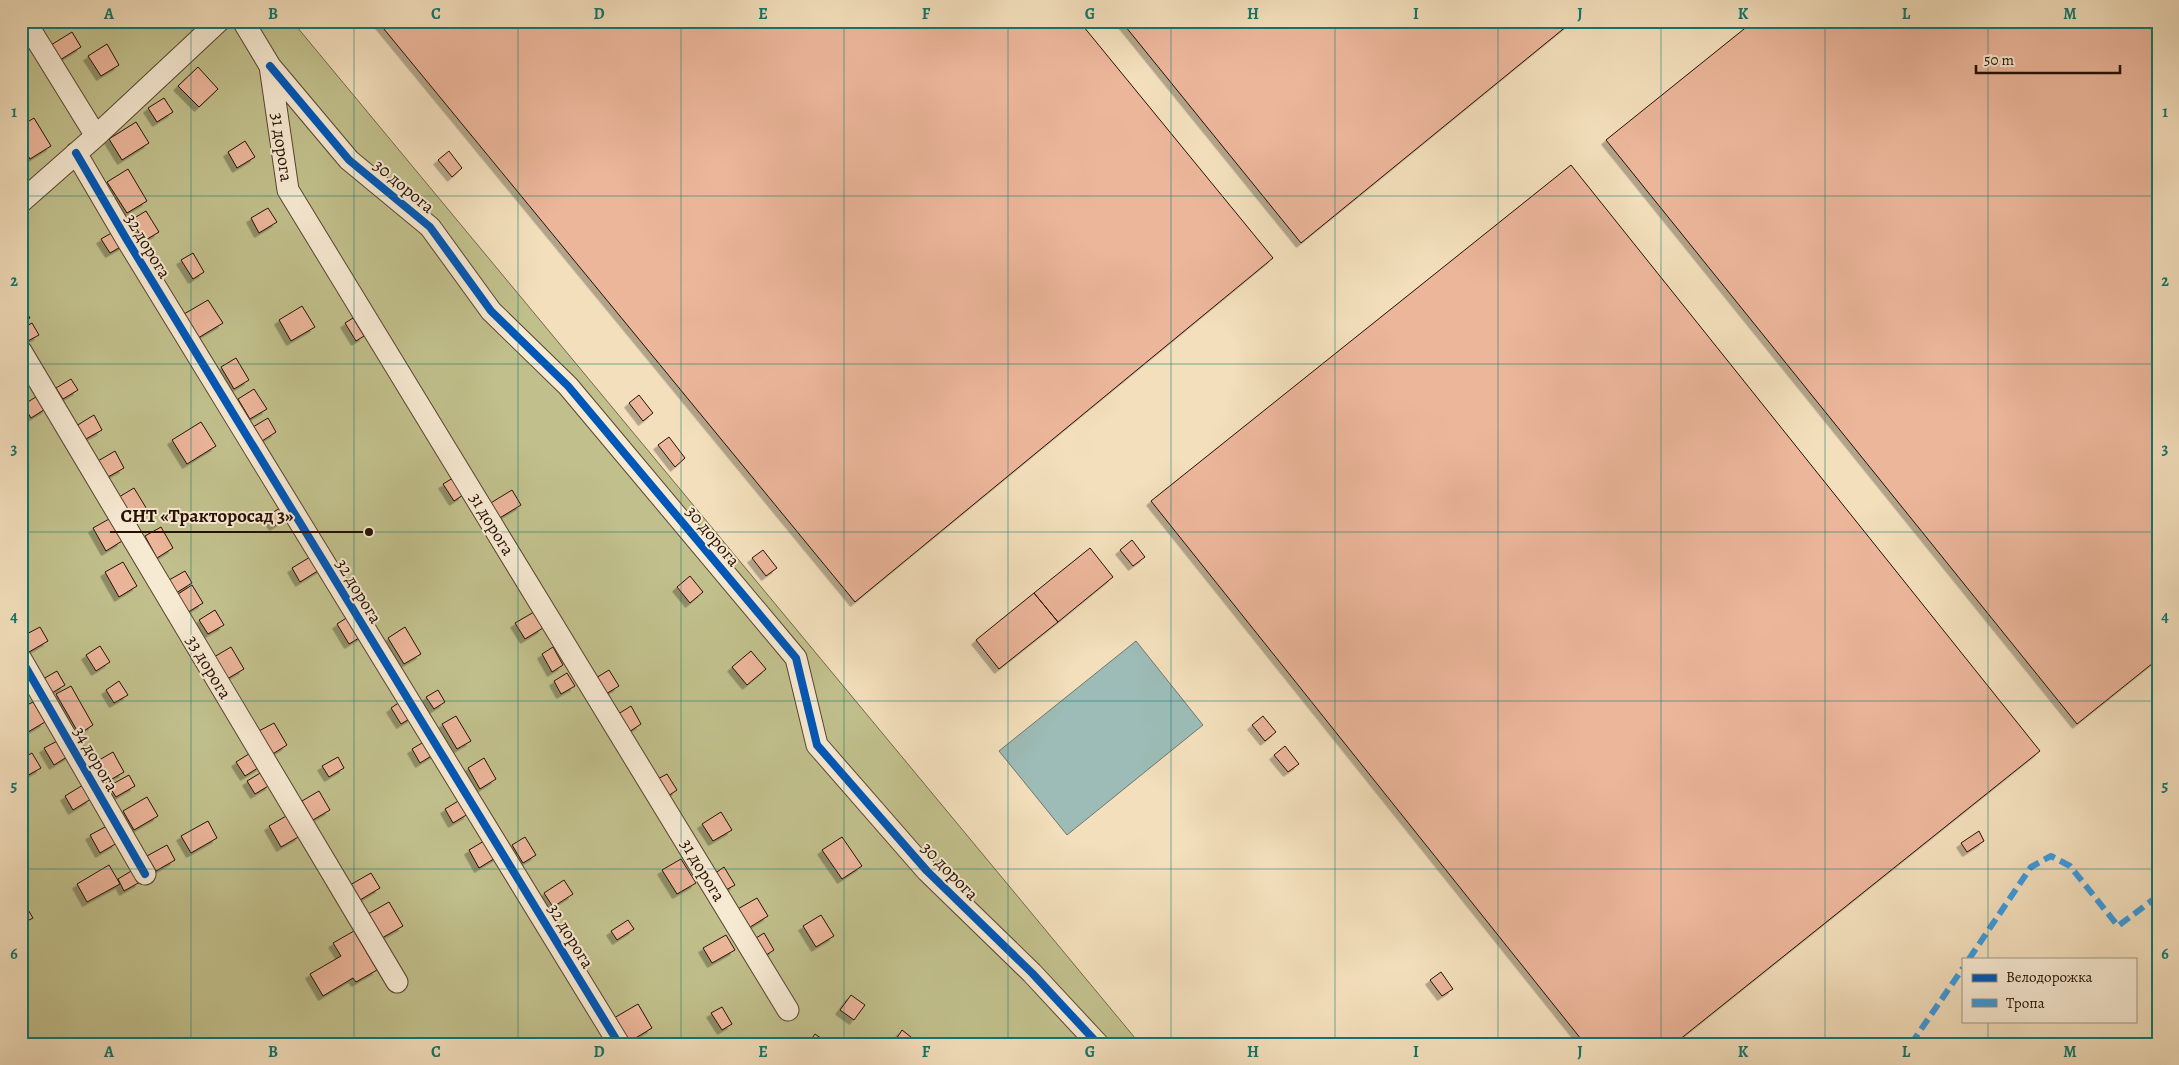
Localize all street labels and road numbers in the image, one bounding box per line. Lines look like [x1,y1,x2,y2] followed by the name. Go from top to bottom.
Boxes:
[265,111,299,184] street label: 31 дорога
[368,153,440,219] street label: 30 дорога
[119,209,177,284] street label: 32 дорога
[464,488,521,561] street label: 31 дорога
[680,500,746,572] street label: 30 дорога
[330,554,388,629] street label: 32 дорога
[180,630,238,704] street label: 33 дорога
[68,722,125,797] street label: 34 дорога
[675,834,732,907] street label: 31 дорога
[916,836,984,906] street label: 30 дорога
[542,899,600,974] street label: 32 дорога

